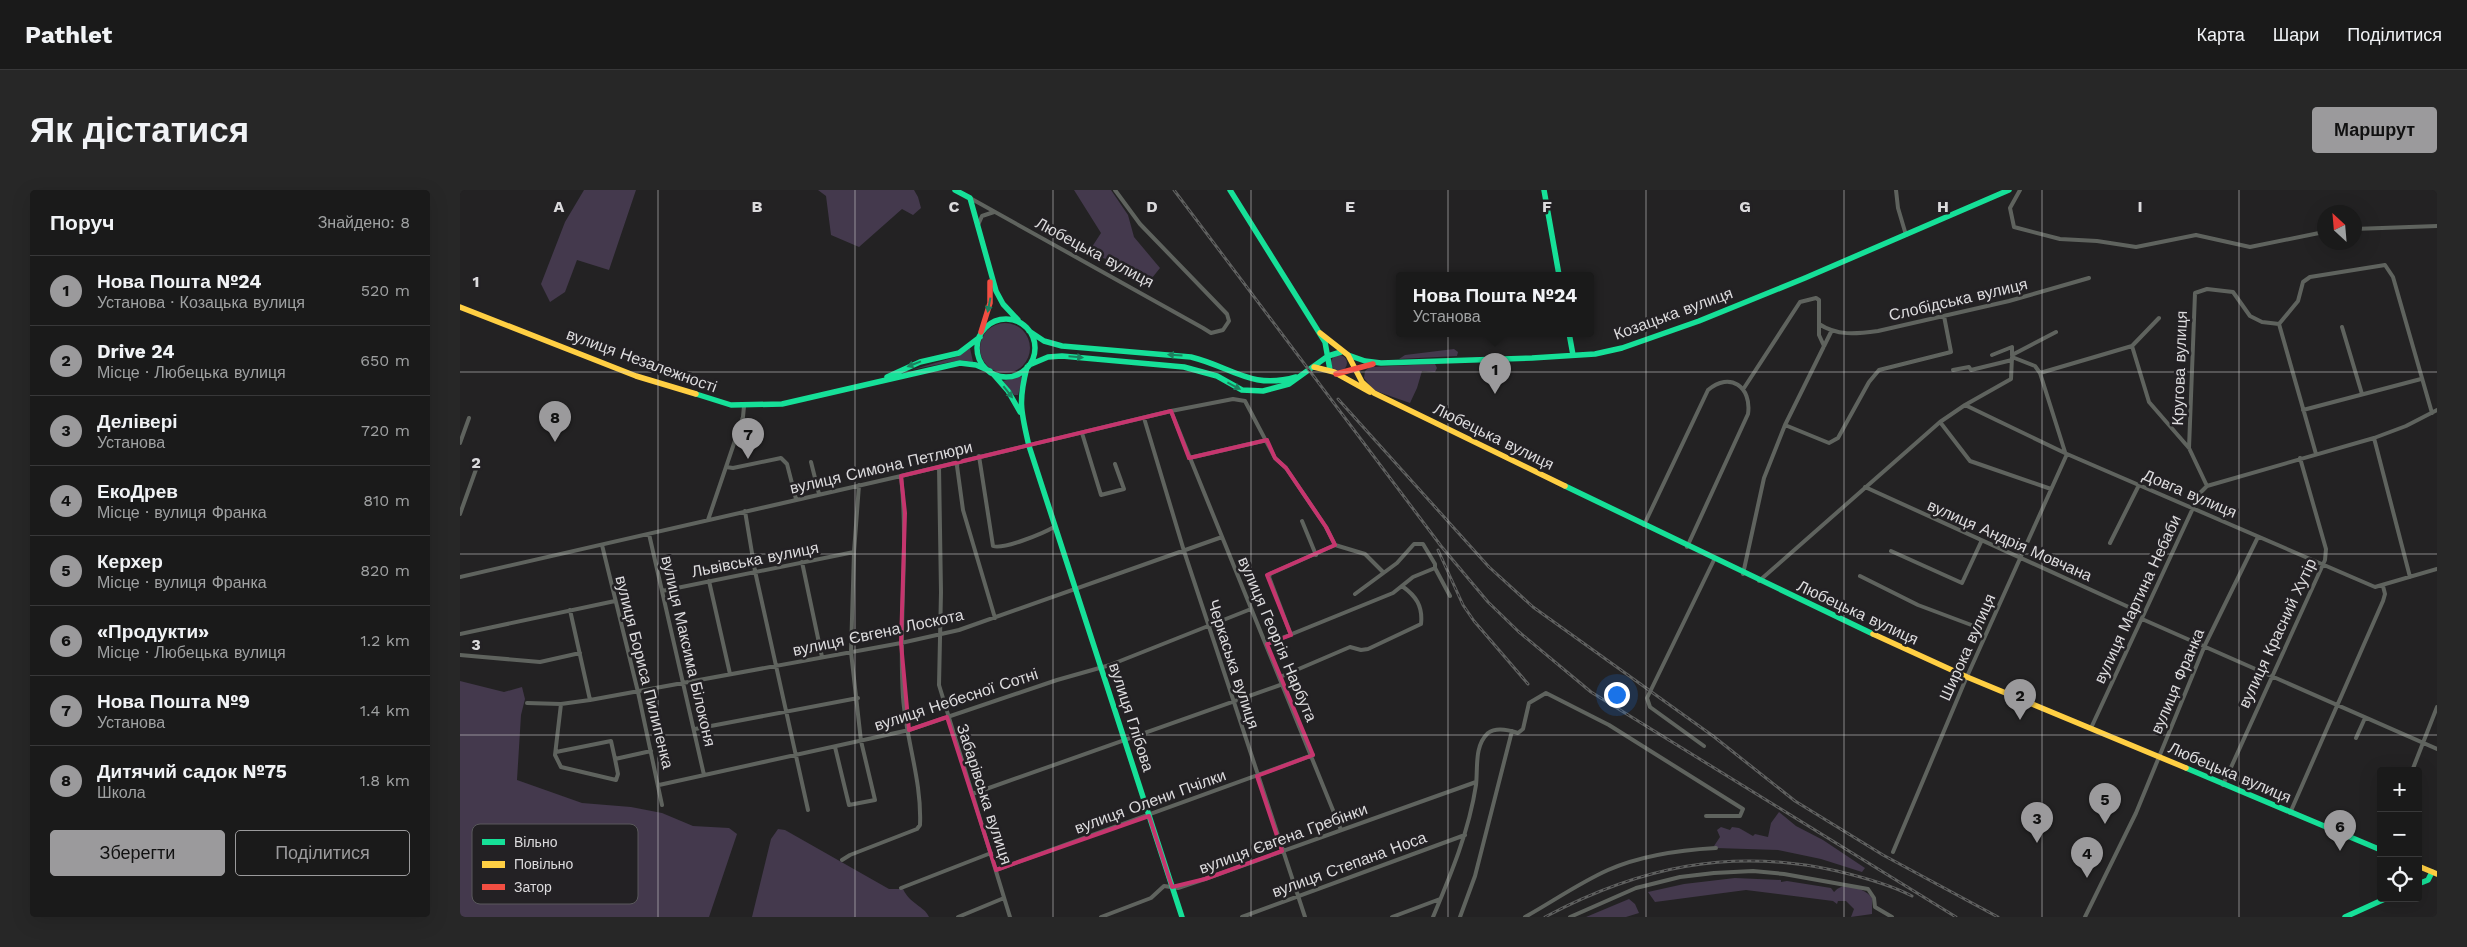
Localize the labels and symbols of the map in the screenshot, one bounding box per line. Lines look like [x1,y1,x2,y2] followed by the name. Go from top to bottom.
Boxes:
[554,197,565,216] text: A
[752,197,763,216] text: B
[949,197,960,216] text: C
[1146,197,1158,216] text: D
[1345,197,1355,216] text: E
[1542,197,1552,216] text: F
[1739,197,1751,216] text: G
[1937,197,1949,216] text: H
[2137,197,2143,216] text: I
[2317,205,2362,250] north arrow
[1032,213,1157,292] street label: Любецька вулиця
[473,272,479,291] text: 1
[1887,274,2029,325] street label: Слобідська вулиця
[1611,283,1735,344] street label: Козацька вулиця
[984,298,992,314] one-way arrow
[2168,310,2191,426] street label: Кругова вулиця
[564,324,720,397] street label: вулиця Незалежності
[1167,351,1183,359] one-way arrow
[1068,353,1084,361] one-way arrow
[1479,353,1511,394] pin: 1
[906,360,921,368] one-way arrow
[1227,382,1242,390] one-way arrow
[1003,385,1013,399] one-way arrow
[1431,399,1557,474] street label: Любецька вулиця
[539,401,571,442] pin: 8
[732,418,764,459] pin: 7
[788,437,974,498] street label: вулиця Симона Петлюри
[471,453,481,472] text: 2
[2140,465,2240,522] street label: Довга вулиця
[1925,496,2095,585] street label: вулиця Андрія Мовчана
[2090,512,2185,687] street label: вулиця Мартина Небаби
[690,538,820,581] street label: Львівська вулиця
[657,554,720,748] street label: вулиця Максима Білоконя
[1234,554,1321,725] street label: вулиця Георгія Нарбута
[2234,555,2320,711] street label: вулиця Красний Хутір
[611,574,678,771] street label: вулиця Бориса Пилипенка
[1794,576,1921,649] street label: Любецька вулиця
[1935,591,2000,704] street label: Широка вулиця
[1204,597,1263,731] street label: Черкаська вулиця
[791,605,965,660] street label: вулиця Євгена Лоскота
[2147,626,2208,737] street label: вулиця Франка
[471,635,481,654] text: 3
[1105,660,1158,774] street label: вулиця Глібова
[872,664,1040,735] street label: вулиця Небесної Сотні
[2004,679,2036,720] pin: 2
[1604,682,1630,708] your location
[953,721,1016,867] street label: Забарівська вулиця
[2166,738,2294,807] street label: Любецька вулиця
[1072,765,1228,838] street label: вулиця Олени Пчілки
[2089,783,2121,824] pin: 5
[1196,799,1370,878] street label: вулиця Євгена Гребінки
[2021,802,2053,843] pin: 3
[2324,810,2356,851] pin: 6
[472,824,638,904] legend
[1269,828,1429,901] street label: вулиця Степана Носа
[514,834,558,850] text: Вільно
[2071,837,2103,878] pin: 4
[514,856,574,872] text: Повільно
[514,879,552,895] text: Затор

